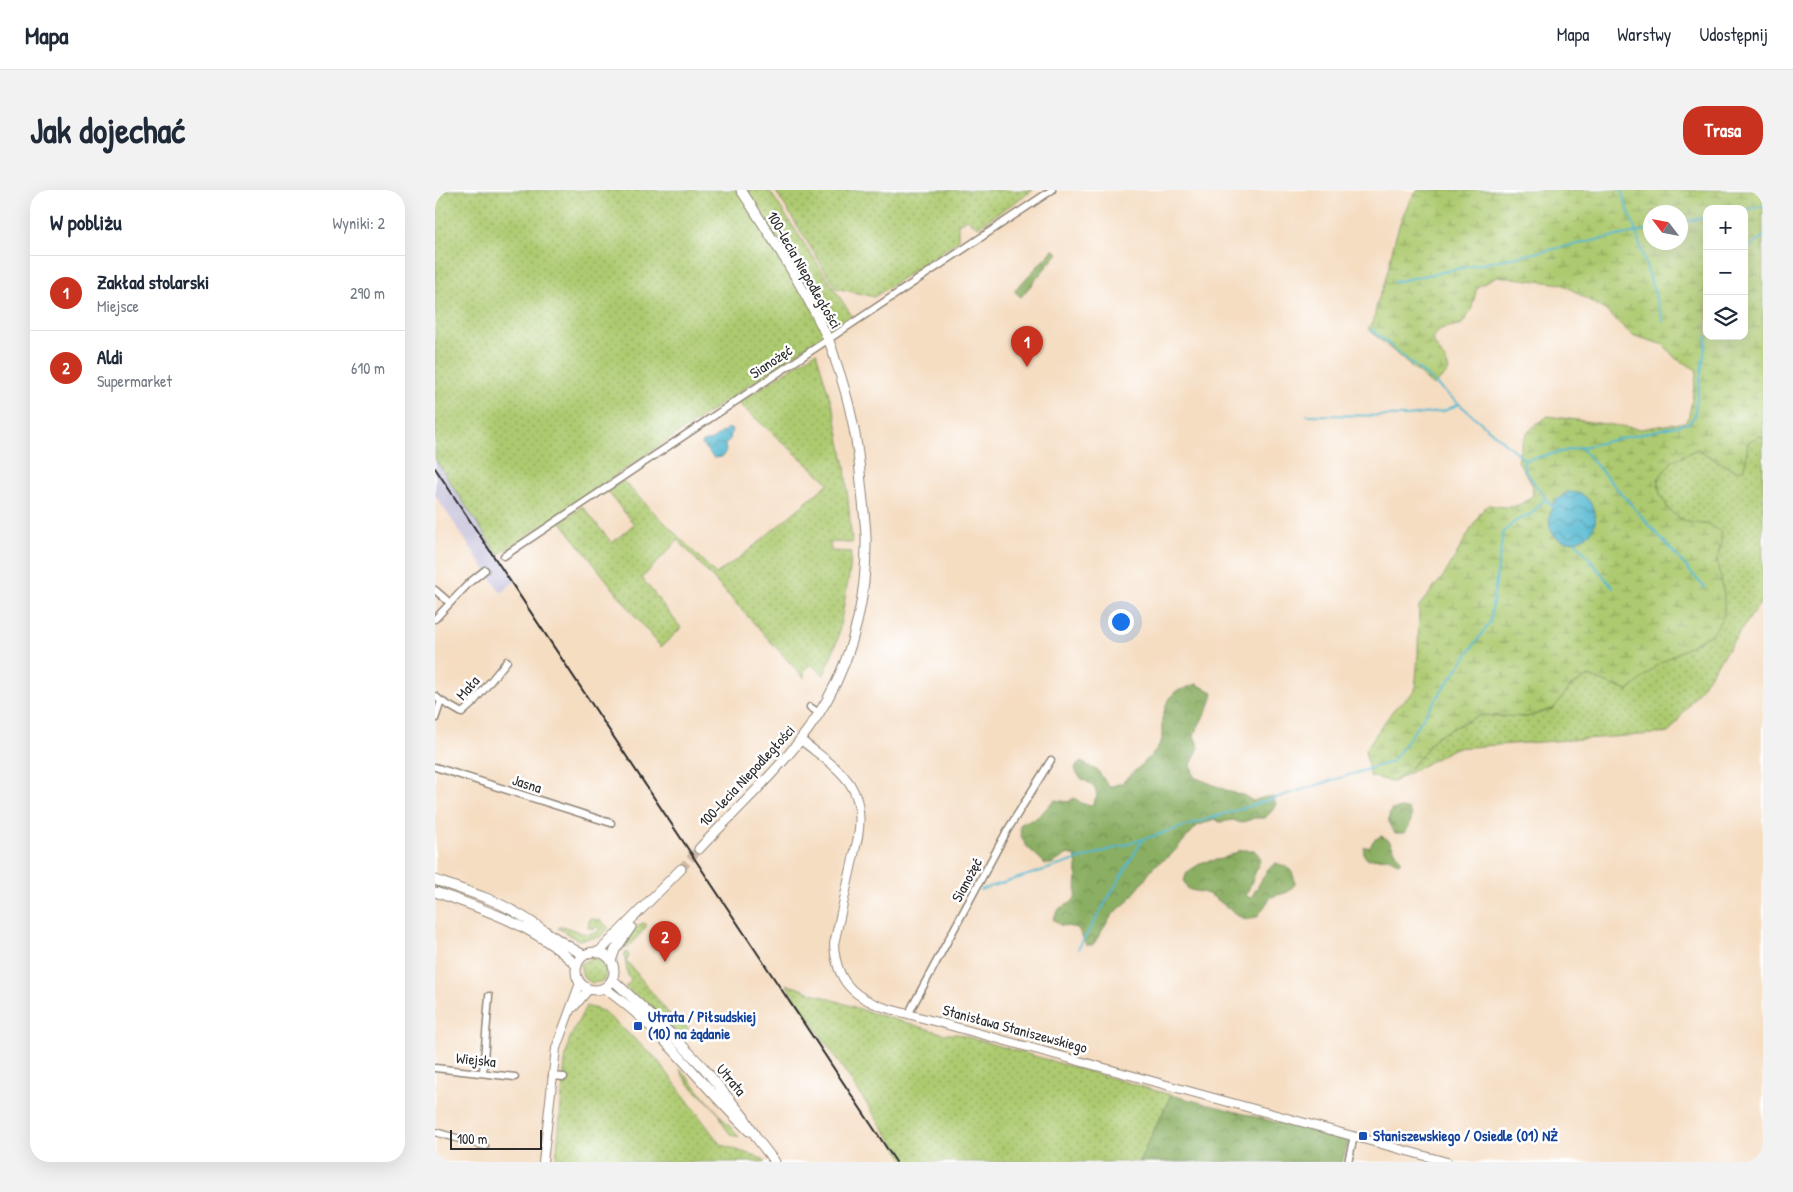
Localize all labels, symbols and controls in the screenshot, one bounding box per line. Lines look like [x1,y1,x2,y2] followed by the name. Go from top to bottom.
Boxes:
[25,19,68,51] text: Mapa
[1557,22,1589,47] text: Mapa
[1617,22,1671,47] text: Warstwy
[1699,22,1768,47] text: Udostępnij
[1683,106,1763,155] button: Trasa
[30,107,185,154] text: Jak dojechać
[1643,205,1688,250] north arrow
[1703,205,1748,340] map controls
[1703,205,1748,250] button: +
[762,207,847,332] street label: 100-lecia Niepodległości
[50,208,122,237] text: W pobliżu
[332,212,385,234] text: Wyniki: 2
[1703,250,1748,295] button: −
[97,269,209,295] text: Zakład stolarski
[63,282,69,304] text: 1
[350,282,385,304] text: 290 m
[97,295,139,317] text: Miejsce
[1703,295,1748,340] button: layers
[1011,326,1043,367] pin: 1
[745,340,796,383] street label: Sianożęć
[97,344,123,370] text: Aldi
[62,357,70,379] text: 2
[351,357,385,379] text: 610 m
[97,370,172,392] text: Supermarket
[1108,609,1134,635] your location
[451,671,484,705] street label: Mała
[694,720,799,831] street label: 100-lecia Niepodległości
[510,769,545,798] street label: Jasna
[946,854,987,906] street label: Sianożęć
[649,921,681,962] pin: 2
[940,999,1090,1058] street label: Stanisława Staniszewskiego
[648,1006,756,1044] place label: Utrata / Piłsudskiej (10) na żądanie
[632,1020,644,1032] marker: Utrata / Piłsudskiej (10) na żądanie
[455,1047,497,1072] street label: Wiejska
[712,1059,751,1100] street label: Utrata
[1373,1125,1558,1147] place label: Staniszewskiego / Osiedle (01) NŻ
[450,1127,543,1150] scale bar
[457,1129,487,1148] text: 100 m
[1357,1130,1369,1142] marker: Staniszewskiego / Osiedle (01) NŻ

